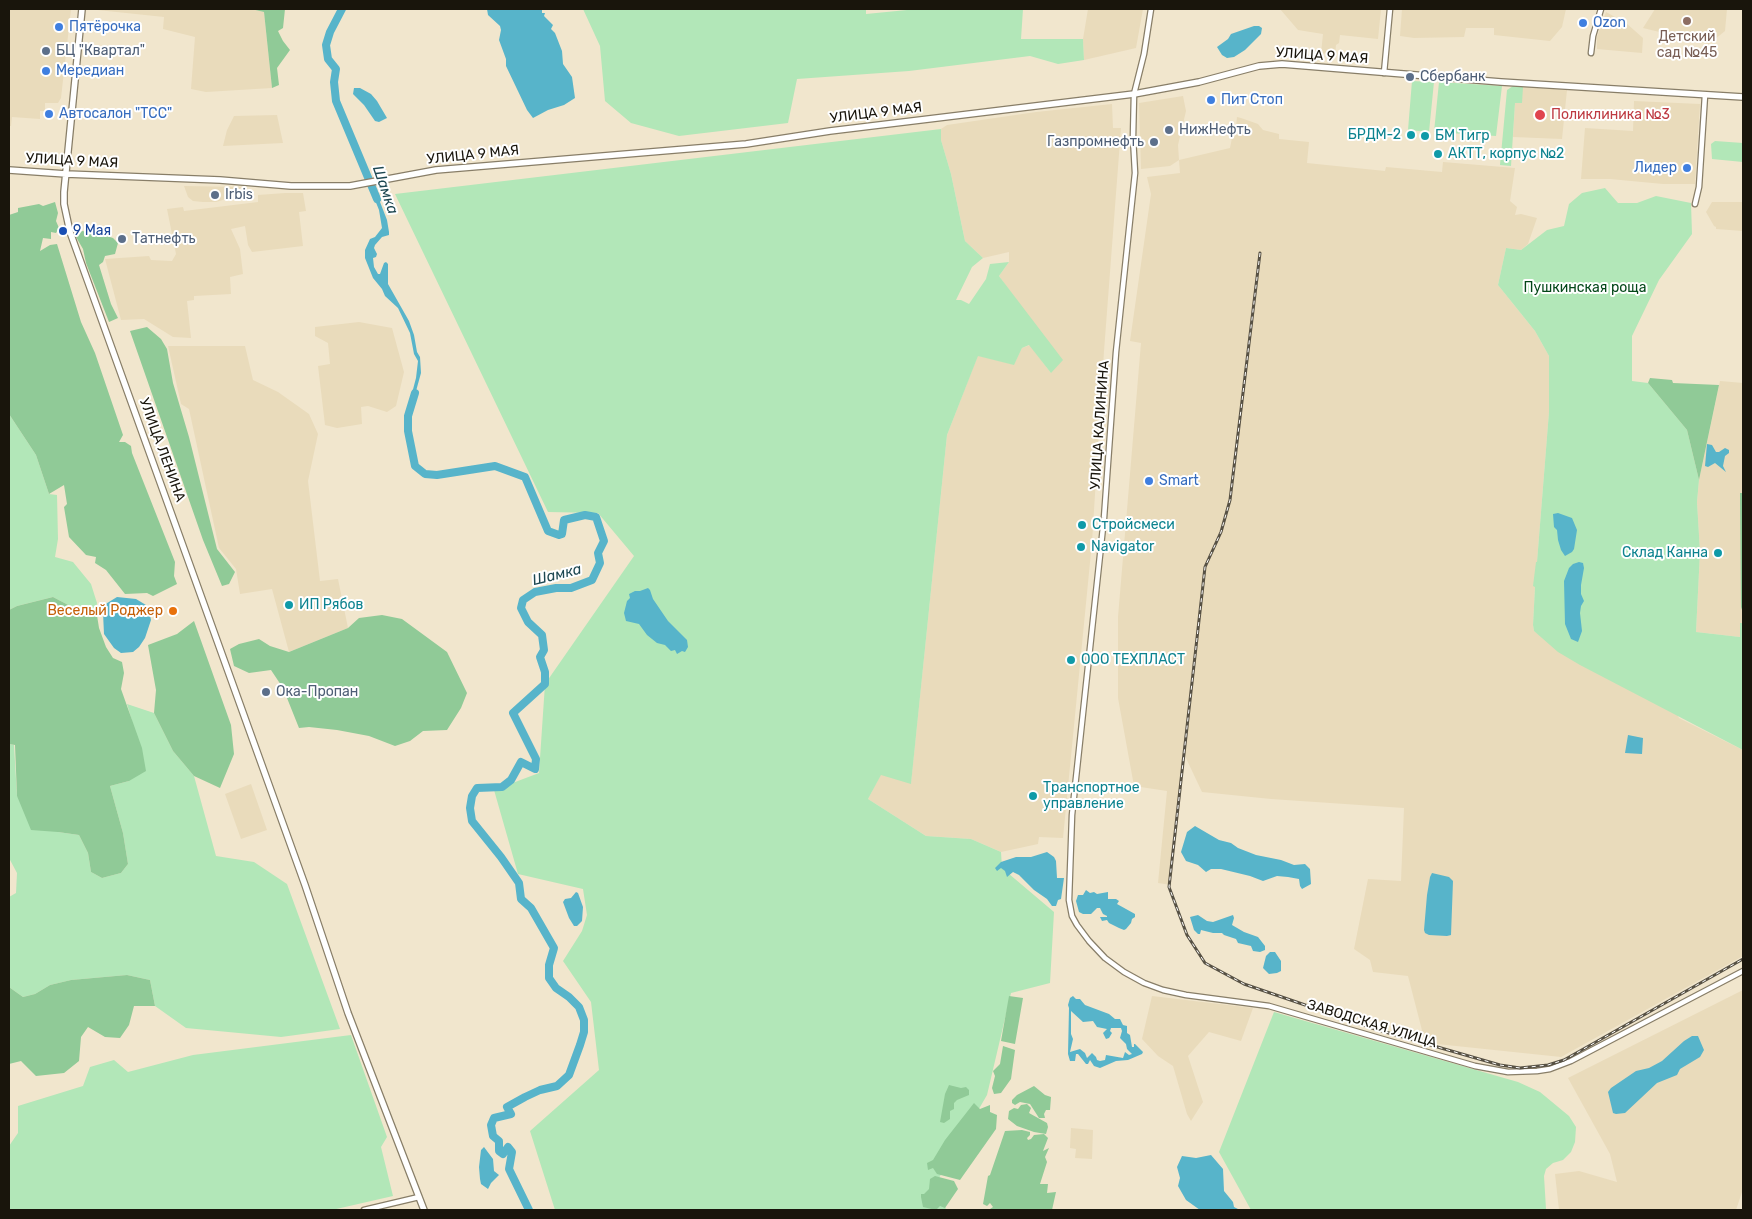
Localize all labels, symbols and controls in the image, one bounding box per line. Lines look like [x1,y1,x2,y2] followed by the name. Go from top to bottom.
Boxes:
[1593,15,1626,31] place label: Ozon
[1681,15,1693,27] marker: Детский сад №45
[1577,17,1589,29] marker: Ozon
[69,19,141,35] place label: Пятёрочка
[53,21,65,33] marker: Пятёрочка
[1657,29,1717,62] place label: Детский сад №45
[56,43,145,59] place label: БЦ "Квартал"
[1275,44,1369,68] street label: УЛИЦА 9 МАЯ
[40,45,52,57] marker: БЦ "Квартал"
[56,63,124,79] place label: Мередиан
[40,65,52,77] marker: Мередиан
[1420,69,1486,85] place label: Сбербанк
[1404,71,1416,83] marker: Сбербанк
[1221,92,1283,108] place label: Пит Стоп
[1205,94,1217,106] marker: Пит Стоп
[829,99,923,127] street label: УЛИЦА 9 МАЯ
[59,106,172,122] place label: Автосалон "ТСС"
[1551,107,1670,123] place label: Поликлиника №3
[43,108,55,120] marker: Автосалон "ТСС"
[1533,108,1547,122] marker: Поликлиника №3
[1179,122,1251,138] place label: НижНефть
[1163,124,1175,136] marker: НижНефть
[1348,127,1401,143] place label: БРДМ-2
[1435,128,1490,144] place label: БМ Тигр
[1405,129,1417,141] marker: БРДМ-2
[1419,130,1431,142] marker: БМ Тигр
[1047,134,1144,150] place label: Газпромнефть
[1148,136,1160,148] marker: Газпромнефть
[426,142,520,168] street label: УЛИЦА 9 МАЯ
[1448,146,1564,162] place label: АКТТ, корпус №2
[1432,148,1444,160] marker: АКТТ, корпус №2
[25,150,119,172] street label: УЛИЦА 9 МАЯ
[1634,160,1677,176] place label: Лидер
[1681,162,1693,174] marker: Лидер
[368,163,402,217] water label: Шамка
[225,187,253,203] place label: Irbis
[209,189,221,201] marker: Irbis
[73,223,111,239] place label: 9 Мая
[57,225,69,237] marker: 9 Мая
[132,231,196,247] place label: Татнефть
[116,233,128,245] marker: Татнефть
[1524,280,1646,296] park label: Пушкинская роща
[1087,360,1113,490] street label: УЛИЦА КАЛИНИНА
[135,396,189,504] street label: УЛИЦА ЛЕНИНА
[1159,473,1199,489] place label: Smart
[1143,475,1155,487] marker: Smart
[1092,517,1175,533] place label: Стройсмеси
[1076,519,1088,531] marker: Стройсмеси
[1091,539,1154,555] place label: Navigator
[1075,541,1087,553] marker: Navigator
[1622,545,1708,561] place label: Склад Канна
[1712,547,1724,559] marker: Склад Канна
[531,560,583,590] water label: Шамка
[299,597,363,613] place label: ИП Рябов
[283,599,295,611] marker: ИП Рябов
[48,603,163,619] place label: Веселый Роджер
[167,605,179,617] marker: Веселый Роджер
[1081,652,1185,668] place label: ООО ТЕХПЛАСТ
[1065,654,1077,666] marker: ООО ТЕХПЛАСТ
[276,684,358,700] place label: Ока-Пропан
[260,686,272,698] marker: Ока-Пропан
[1043,780,1140,812] place label: Транспортное управление
[1027,790,1039,802] marker: Транспортное управление
[1305,996,1439,1052] street label: ЗАВОДСКАЯ УЛИЦА

